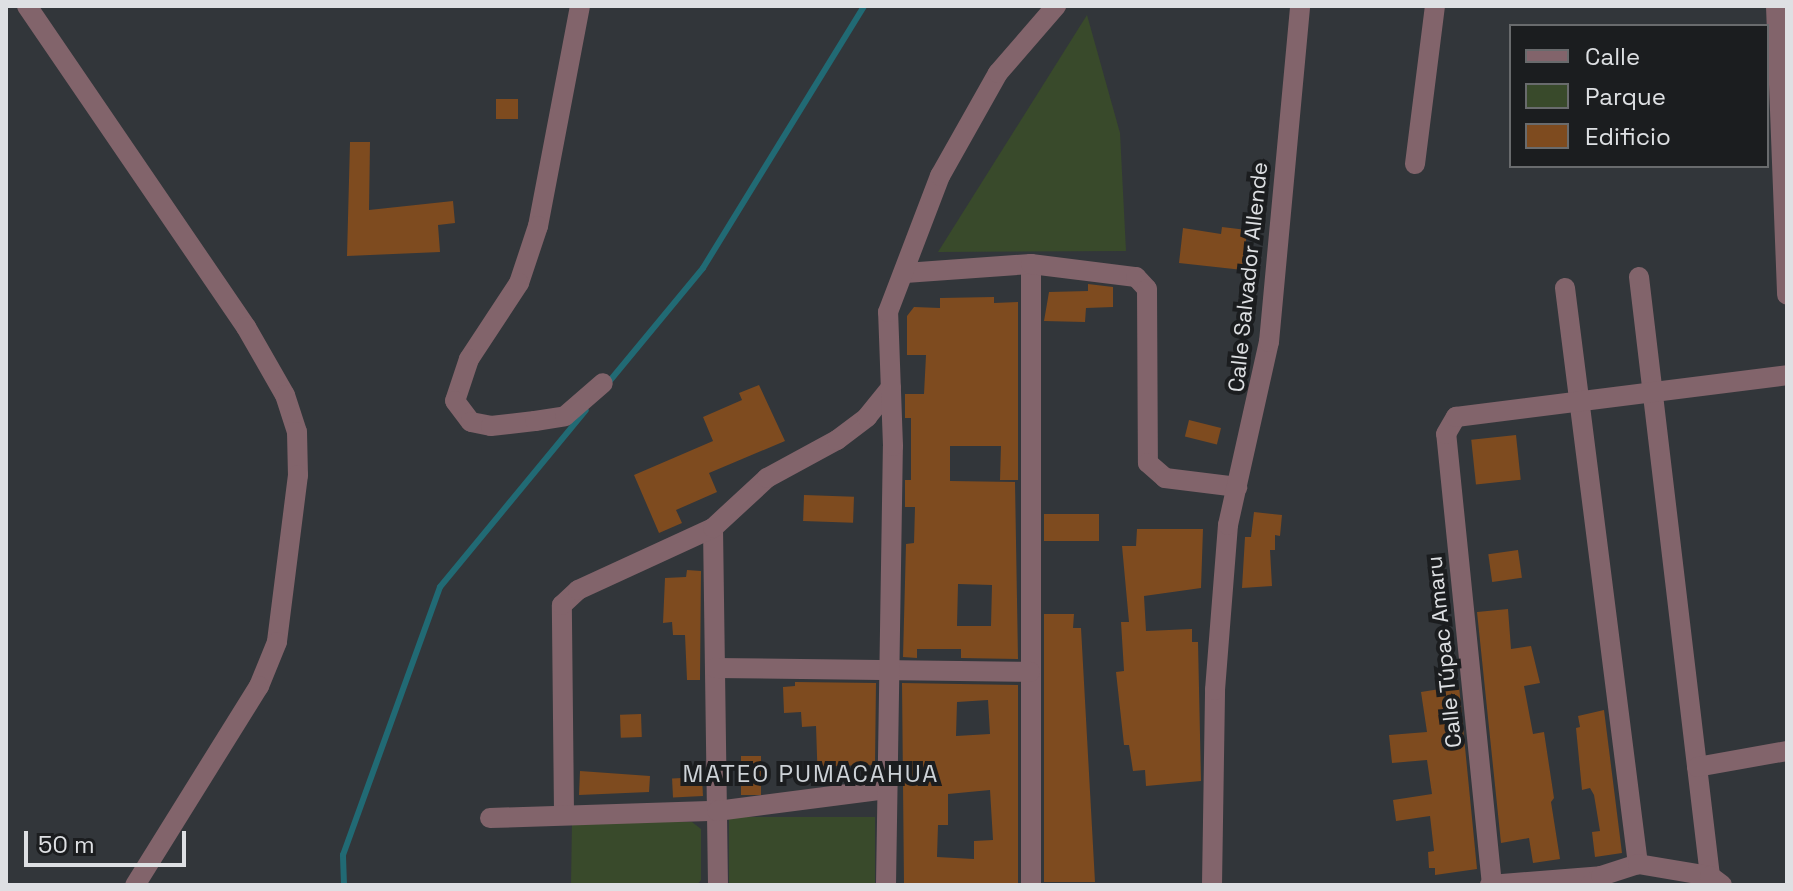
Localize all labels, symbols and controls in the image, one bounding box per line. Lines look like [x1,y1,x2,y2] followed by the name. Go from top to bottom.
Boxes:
[1509,24,1769,168] legend
[1585,41,1640,72] text: Calle
[1585,81,1666,112] text: Parque
[1585,121,1671,152] text: Edificio
[1223,160,1273,394] street label: Calle Salvador Allende
[1421,554,1467,750] street label: Calle Túpac Amaru
[683,760,939,788] district label: MATEO PUMACAHUA
[28,815,190,865] scale bar
[38,829,95,860] text: 50 m

